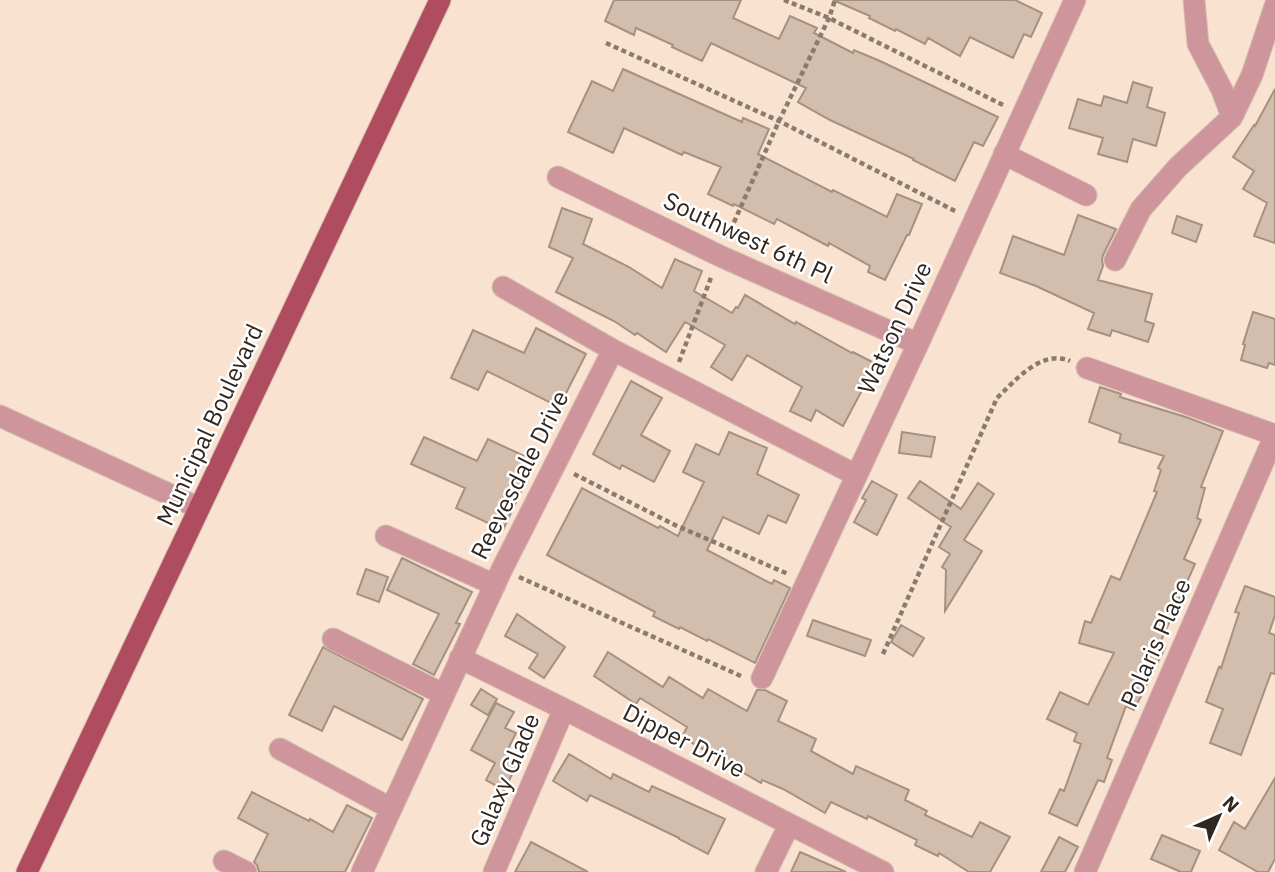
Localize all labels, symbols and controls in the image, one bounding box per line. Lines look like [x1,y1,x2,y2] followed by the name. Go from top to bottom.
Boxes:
[659,184,838,290] street label: Southwest 6th Pl
[849,256,939,399] street label: Watson Drive
[148,319,270,531] street label: Municipal Boulevard
[463,385,575,564] street label: Reevesdale Drive
[1112,573,1198,712] street label: Polaris Place
[618,696,751,785] street label: Dipper Drive
[462,708,547,851] street label: Galaxy Glade
[1184,781,1254,851] north arrow
[1218,791,1244,817] text: N

